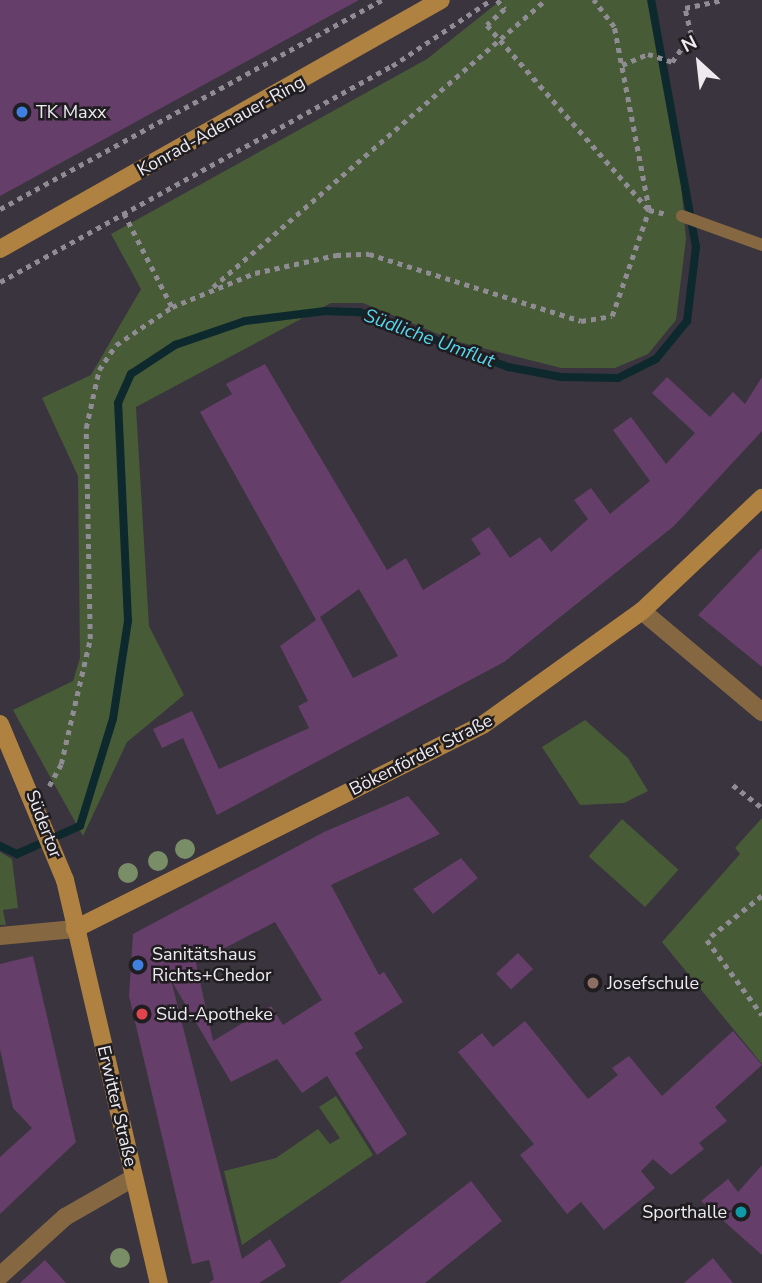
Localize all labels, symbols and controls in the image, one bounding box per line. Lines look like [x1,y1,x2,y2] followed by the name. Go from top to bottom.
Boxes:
[664,28,734,98] north arrow
[677,29,702,59] text: N
[133,71,309,181] street label: Konrad-Adenauer-Ring
[36,101,107,123] place label: TK Maxx
[14,104,30,120] marker: TK Maxx
[361,305,497,373] water label: Südliche Umflut
[346,710,496,800] street label: Bökenförder Straße
[21,787,67,861] street label: Südertor
[152,944,271,986] place label: Sanitätshaus Richts+Chedor
[130,957,146,973] marker: Sanitätshaus Richts+Chedor
[607,972,699,994] place label: Josefschule
[585,975,601,991] marker: Josefschule
[156,1003,273,1025] place label: Süd-Apotheke
[134,1006,150,1022] marker: Süd-Apotheke
[93,1043,141,1169] street label: Erwitter Straße
[642,1201,727,1223] place label: Sporthalle
[733,1204,749,1220] marker: Sporthalle

